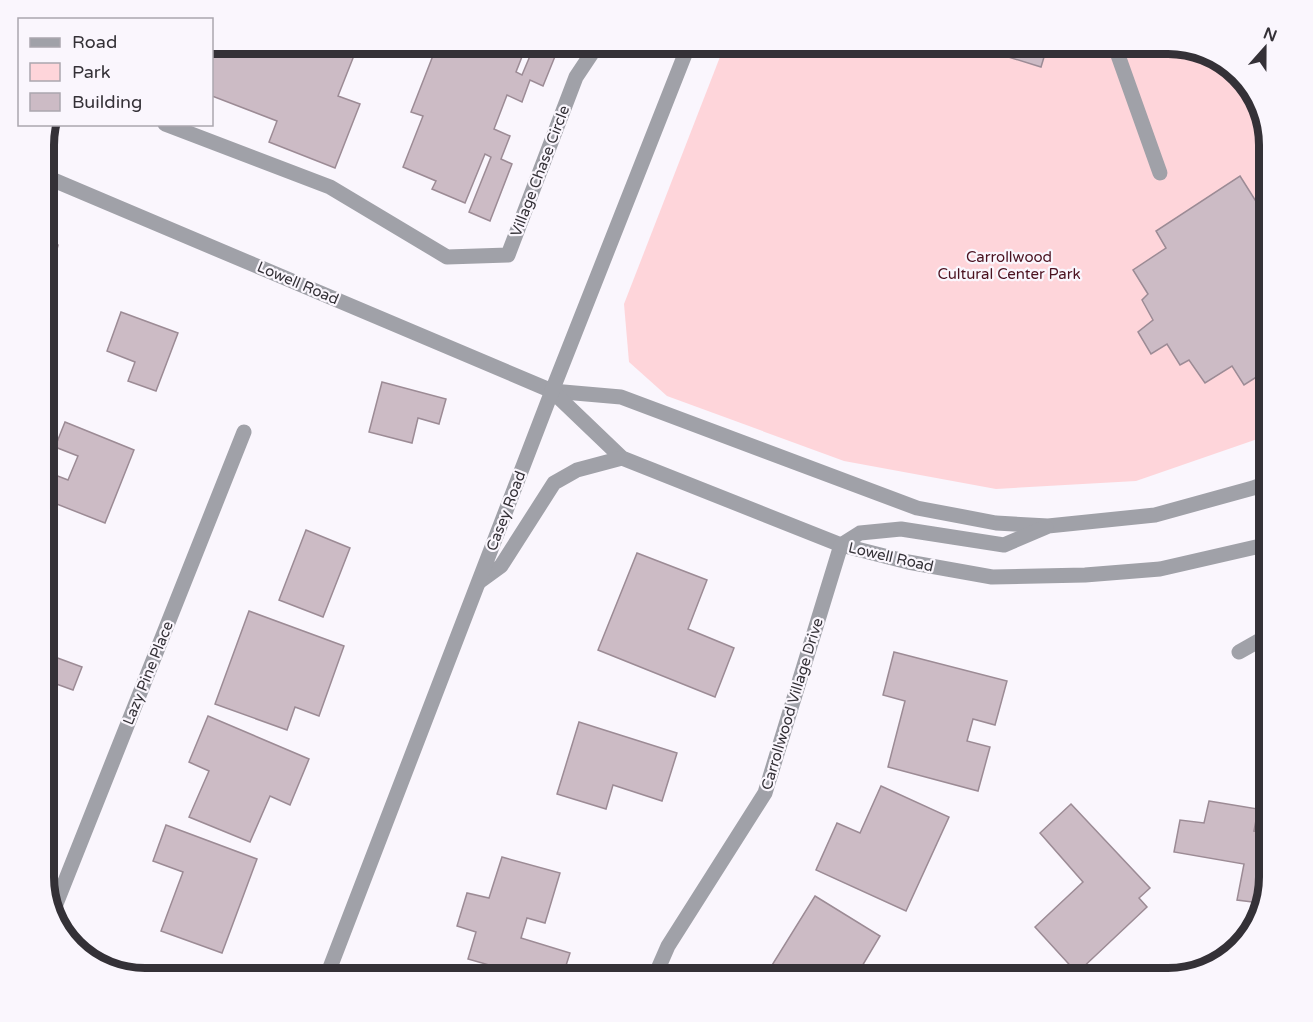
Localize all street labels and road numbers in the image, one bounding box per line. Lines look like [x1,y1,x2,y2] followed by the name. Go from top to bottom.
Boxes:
[507,103,573,239] street label: Village Chase Circle
[254,258,342,308] street label: Lowell Road
[483,469,529,553] street label: Casey Road
[847,538,935,576] street label: Lowell Road
[757,616,827,792] street label: Carrollwood Village Drive
[119,618,177,728] street label: Lazy Pine Place

